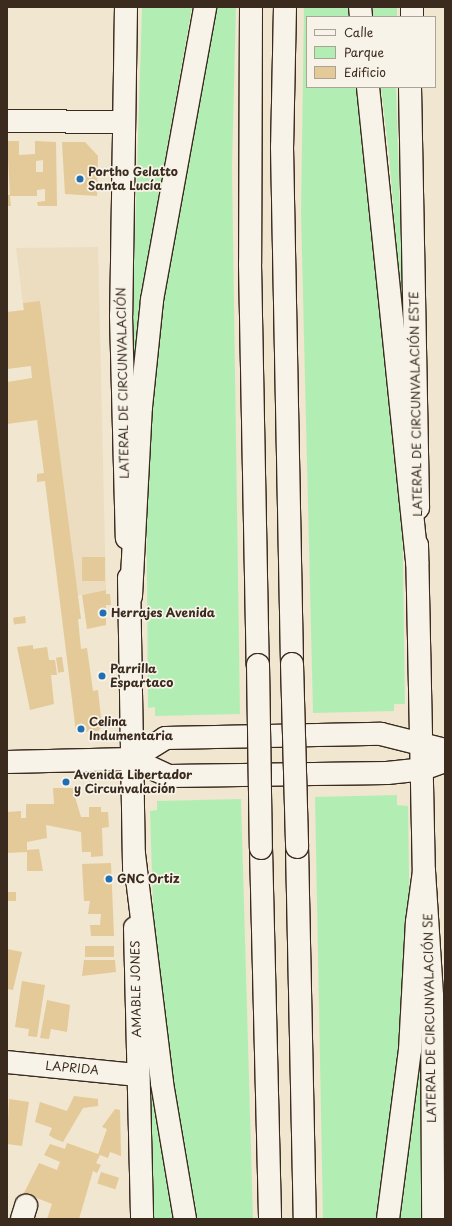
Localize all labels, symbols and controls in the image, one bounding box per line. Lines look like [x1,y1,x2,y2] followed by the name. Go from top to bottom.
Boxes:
[306,16,436,88] legend
[344,23,373,41] text: Calle
[344,43,384,61] text: Parque
[344,63,386,81] text: Edificio
[88,165,178,193] place label: Portho Gelatto Santa Lucía
[75,174,85,184] marker: Portho Gelatto Santa Lucía
[114,286,132,480] street label: LATERAL DE CIRCUNVALACIÓN
[407,290,425,518] street label: LATERAL DE CIRCUNVALACIÓN ESTE
[111,606,215,620] place label: Herrajes Avenida
[98,608,108,618] marker: Herrajes Avenida
[110,662,173,690] place label: Parrilla Espartaco
[97,671,107,681] marker: Parrilla Espartaco
[89,715,173,743] place label: Celina Indumentaria
[76,724,86,734] marker: Celina Indumentaria
[74,768,192,796] place label: Avenida Libertador y Circunvalación
[61,777,71,787] marker: Avenida Libertador y Circunvalación
[117,872,181,886] place label: GNC Ortiz
[104,874,114,884] marker: GNC Ortiz
[421,911,439,1125] street label: LATERAL DE CIRCUNVALACIÓN SE
[128,941,144,1037] street label: AMABLE JONES
[45,1058,99,1078] street label: LAPRIDA

